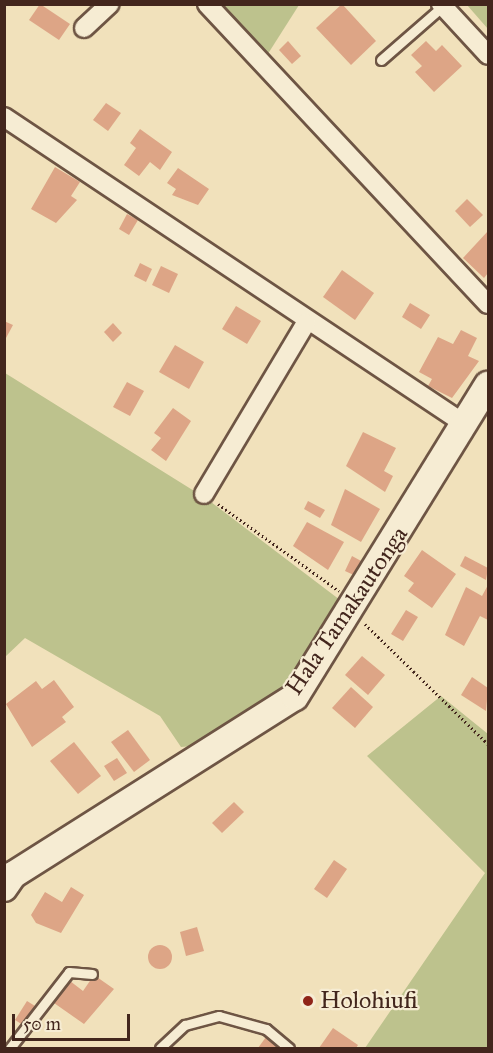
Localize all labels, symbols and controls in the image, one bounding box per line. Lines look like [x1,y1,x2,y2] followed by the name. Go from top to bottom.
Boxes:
[280,521,414,701] street label: Hala Tamakautonga
[320,987,418,1015] place label: Holohiufi
[301,994,315,1008] marker: Holohiufi
[15,1002,134,1040] scale bar
[23,1013,61,1035] text: 50 m

